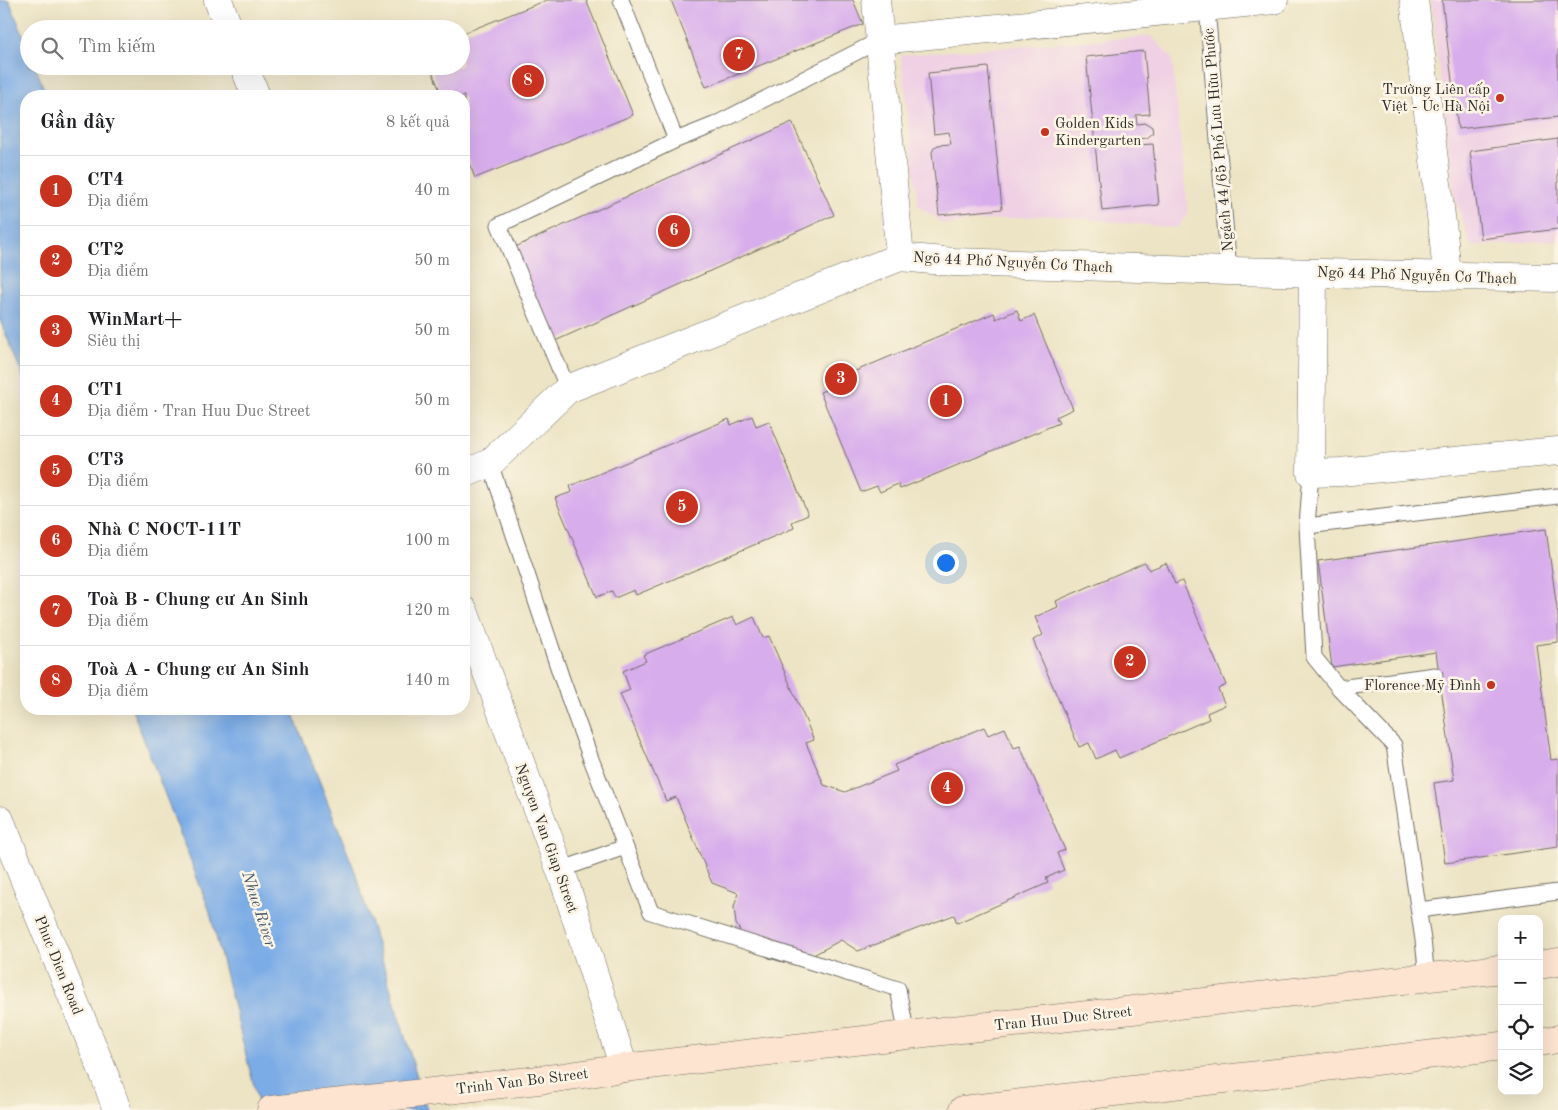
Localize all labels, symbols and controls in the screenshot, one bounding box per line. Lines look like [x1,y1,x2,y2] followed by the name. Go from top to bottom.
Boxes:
[20,20,470,75] search box
[1201,27,1237,252] street label: Ngách 44/65 Phố Lưu Hữu Phước
[38,34,66,62] icon: search
[723,36,755,74] pin: 7
[78,38,156,57] text: Tìm kiếm
[512,62,544,100] pin: 8
[1381,82,1490,115] place label: Trường Liên cấp Việt - Úc Hà Nội
[1494,92,1506,104] marker: Trường Liên cấp Việt - Úc Hà Nội
[40,112,116,133] text: Gần đây
[386,115,450,131] text: 8 kết quả
[1055,117,1141,149] place label: Golden Kids Kindergarten
[1039,126,1051,138] marker: Golden Kids Kindergarten
[87,171,124,190] text: CT4
[51,183,61,199] text: 1
[414,183,450,199] text: 40 m
[87,194,149,210] text: Địa điểm
[658,212,690,250] pin: 6
[87,241,124,260] text: CT2
[913,250,1113,276] street label: Ngõ 44 Phố Nguyễn Cơ Thạch
[51,253,61,269] text: 2
[414,253,450,269] text: 50 m
[87,264,149,280] text: Địa điểm
[1317,265,1517,287] street label: Ngõ 44 Phố Nguyễn Cơ Thạch
[87,311,182,330] text: WinMart+
[51,323,61,339] text: 3
[414,323,450,339] text: 50 m
[87,334,140,350] text: Siêu thị
[825,360,857,398] pin: 3
[87,381,124,400] text: CT1
[930,382,962,420] pin: 1
[51,393,61,409] text: 4
[414,393,450,409] text: 50 m
[87,404,310,420] text: Địa điểm · Tran Huu Duc Street
[87,451,124,470] text: CT3
[51,463,61,479] text: 5
[414,463,450,479] text: 60 m
[87,474,149,490] text: Địa điểm
[666,488,698,526] pin: 5
[87,521,241,540] text: Nhà C NOCT-11T
[51,533,61,549] text: 6
[405,533,450,549] text: 100 m
[87,544,149,560] text: Địa điểm
[933,550,959,576] your location
[87,591,309,610] text: Toà B - Chung cư An Sinh
[51,603,61,619] text: 7
[405,603,450,619] text: 120 m
[87,614,149,630] text: Địa điểm
[1114,643,1146,681] pin: 2
[87,661,309,680] text: Toà A - Chung cư An Sinh
[51,673,61,689] text: 8
[405,673,450,689] text: 140 m
[1364,679,1481,694] place label: Florence Mỹ Đình
[1485,679,1497,691] marker: Florence Mỹ Đình
[87,684,149,700] text: Địa điểm
[511,762,580,915] street label: Nguyen Van Giap Street
[931,769,963,807] pin: 4
[238,869,278,951] water label: Nhue River
[31,914,84,1017] street label: Phuc Dien Road
[1498,915,1543,1095] map controls
[1498,915,1543,960] button: +
[1498,960,1543,1005] button: −
[993,1005,1133,1034] street label: Tran Huu Duc Street
[1498,1005,1543,1050] button: locate
[1498,1050,1543,1095] button: layers
[455,1067,589,1098] street label: Trinh Van Bo Street

